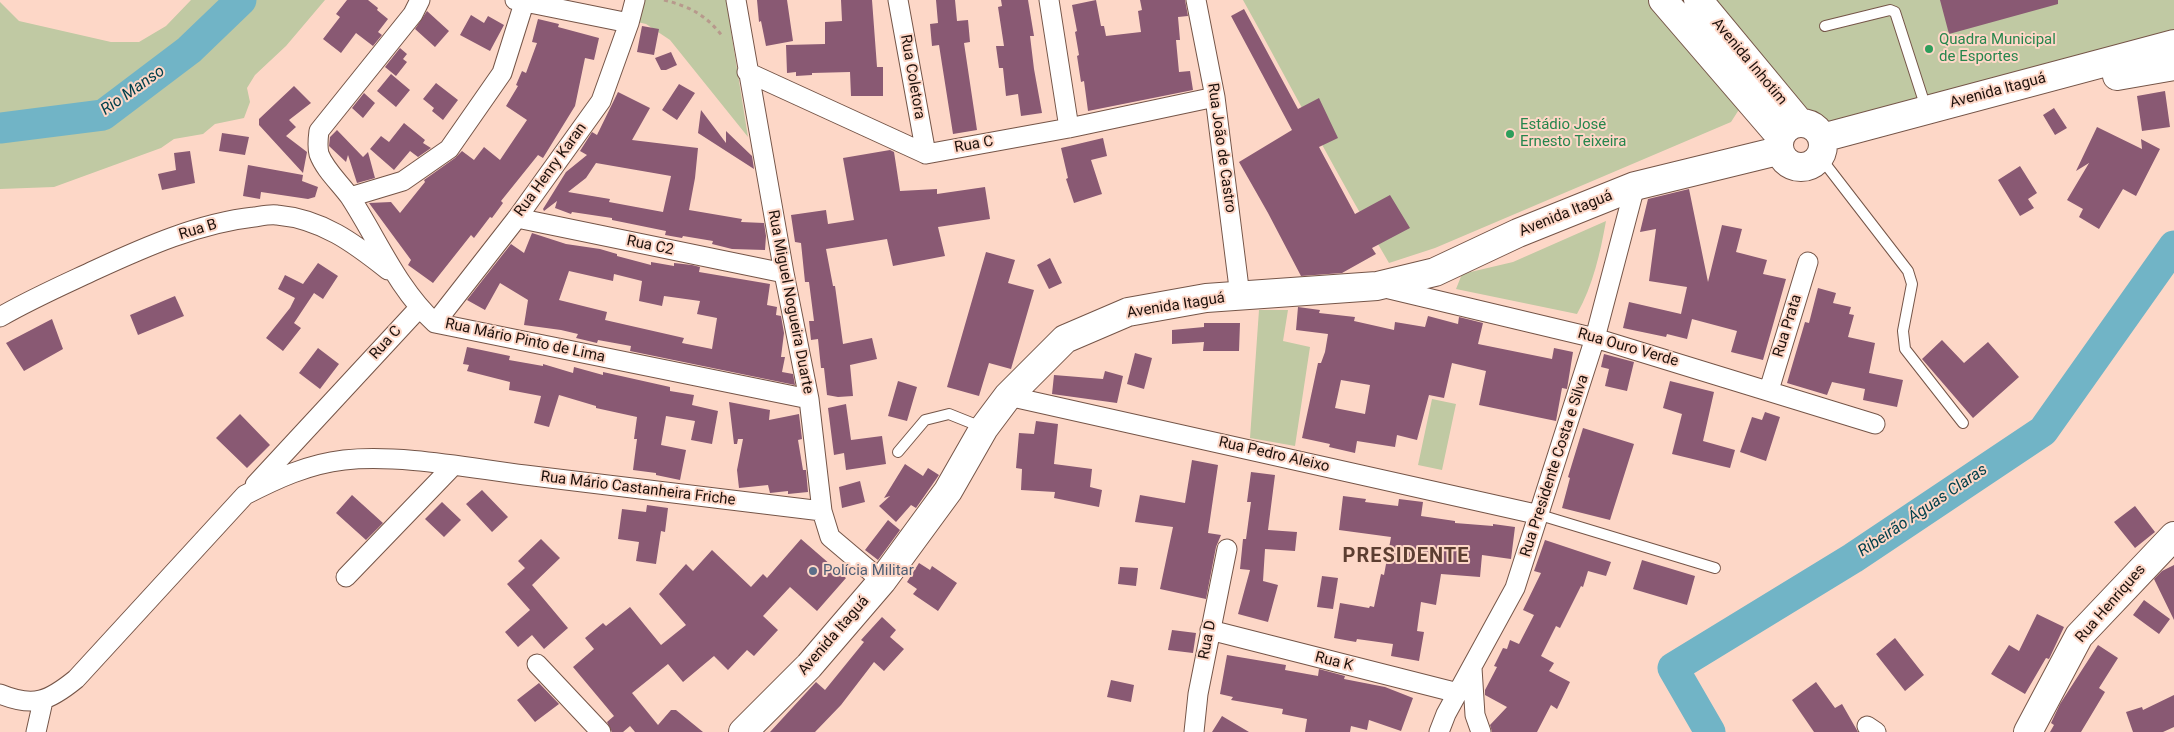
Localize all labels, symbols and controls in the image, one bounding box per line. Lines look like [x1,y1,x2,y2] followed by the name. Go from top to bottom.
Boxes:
[1707,15,1791,109] street label: Avenida Inhotim
[1939,31,2056,66] place label: Quadra Municipal de Esportes
[896,33,928,121] street label: Rua Coletora
[1923,43,1935,55] marker: Quadra Municipal de Esportes
[97,62,169,120] water label: Rio Manso
[1948,70,2048,112] street label: Avenida Itaguá
[1203,82,1239,214] street label: Rua João de Castro
[1520,116,1626,151] place label: Estádio José Ernesto Teixeira
[511,120,591,220] street label: Rua Henry Karan
[1504,128,1516,140] marker: Estádio José Ernesto Teixeira
[953,133,995,157] street label: Rua C
[1517,187,1615,241] street label: Avenida Itaguá
[763,209,817,395] street label: Rua Miguel Nogueira Duarte
[177,216,219,244] street label: Rua B
[625,232,675,260] street label: Rua C2
[1126,289,1226,323] street label: Avenida Itaguá
[1770,292,1806,360] street label: Rua Prata
[443,315,607,367] street label: Rua Mário Pinto de Lima
[366,322,406,364] street label: Rua C
[1576,325,1680,371] street label: Rua Ouro Verde
[1517,373,1593,559] street label: Rua Presidente Costa e Silva
[1217,433,1331,477] street label: Rua Pedro Aleixo
[1855,461,1991,561] water label: Ribeirão Águas Claras
[540,468,736,510] street label: Rua Mário Castanheira Friche
[1341,545,1471,569] district label: PRESIDENTE
[2072,561,2150,647] street label: Rua Henriques
[823,562,914,580] place label: Polícia Militar
[807,565,819,577] marker: Polícia Militar
[795,593,873,679] street label: Avenida Itaguá
[1195,619,1221,661] street label: Rua D
[1313,649,1355,675] street label: Rua K

